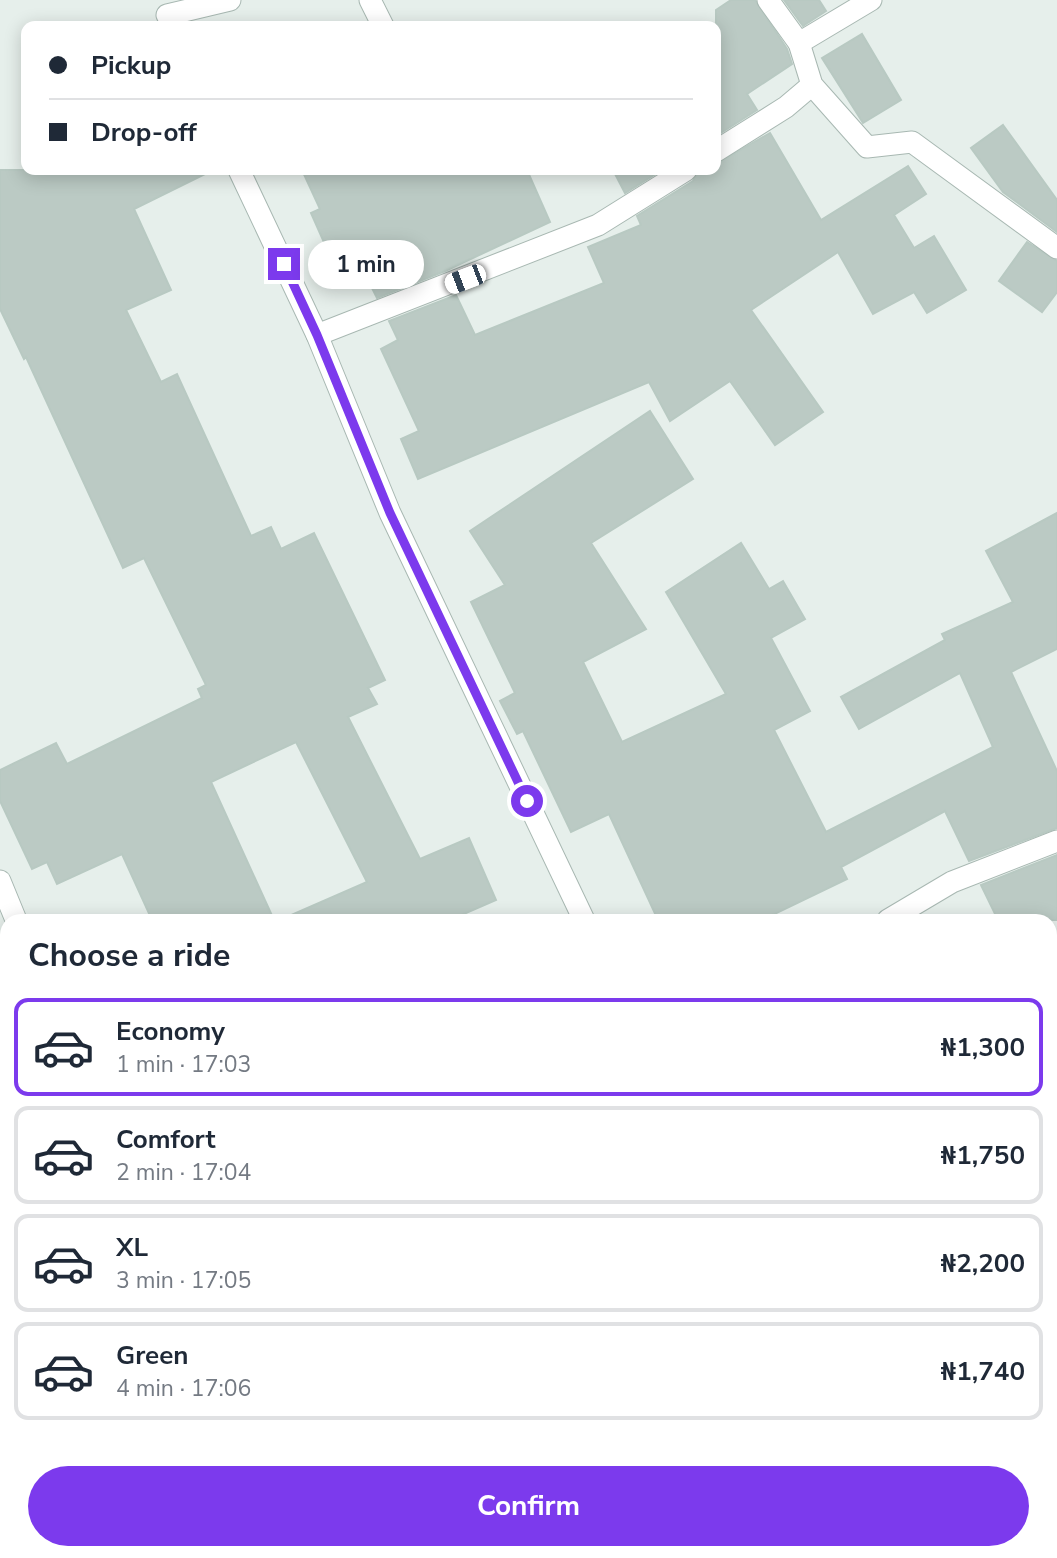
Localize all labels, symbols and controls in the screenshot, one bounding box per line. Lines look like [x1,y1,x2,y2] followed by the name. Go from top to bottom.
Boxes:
[91,48,171,83] text: Pickup
[91,115,197,150] text: Drop-off
[308,240,424,288] callout: 1 min
[268,248,300,280] route end
[336,249,396,280] text: 1 min
[442,262,489,296] car
[511,785,543,817] route start
[28,934,230,977] text: Choose a ride
[116,1014,225,1049] text: Economy
[32,1016,95,1079] icon: car
[941,1030,1025,1065] text: ₦1,300
[116,1049,251,1080] text: 1 min · 17:03
[116,1122,216,1157] text: Comfort
[32,1124,95,1187] icon: car
[941,1138,1025,1173] text: ₦1,750
[116,1157,251,1188] text: 2 min · 17:04
[116,1230,148,1265] text: XL
[32,1232,95,1295] icon: car
[941,1246,1025,1281] text: ₦2,200
[116,1265,251,1296] text: 3 min · 17:05
[116,1338,189,1373] text: Green
[32,1340,95,1403] icon: car
[941,1354,1025,1389] text: ₦1,740
[116,1373,251,1404] text: 4 min · 17:06
[28,1466,1029,1546] button: Confirm

